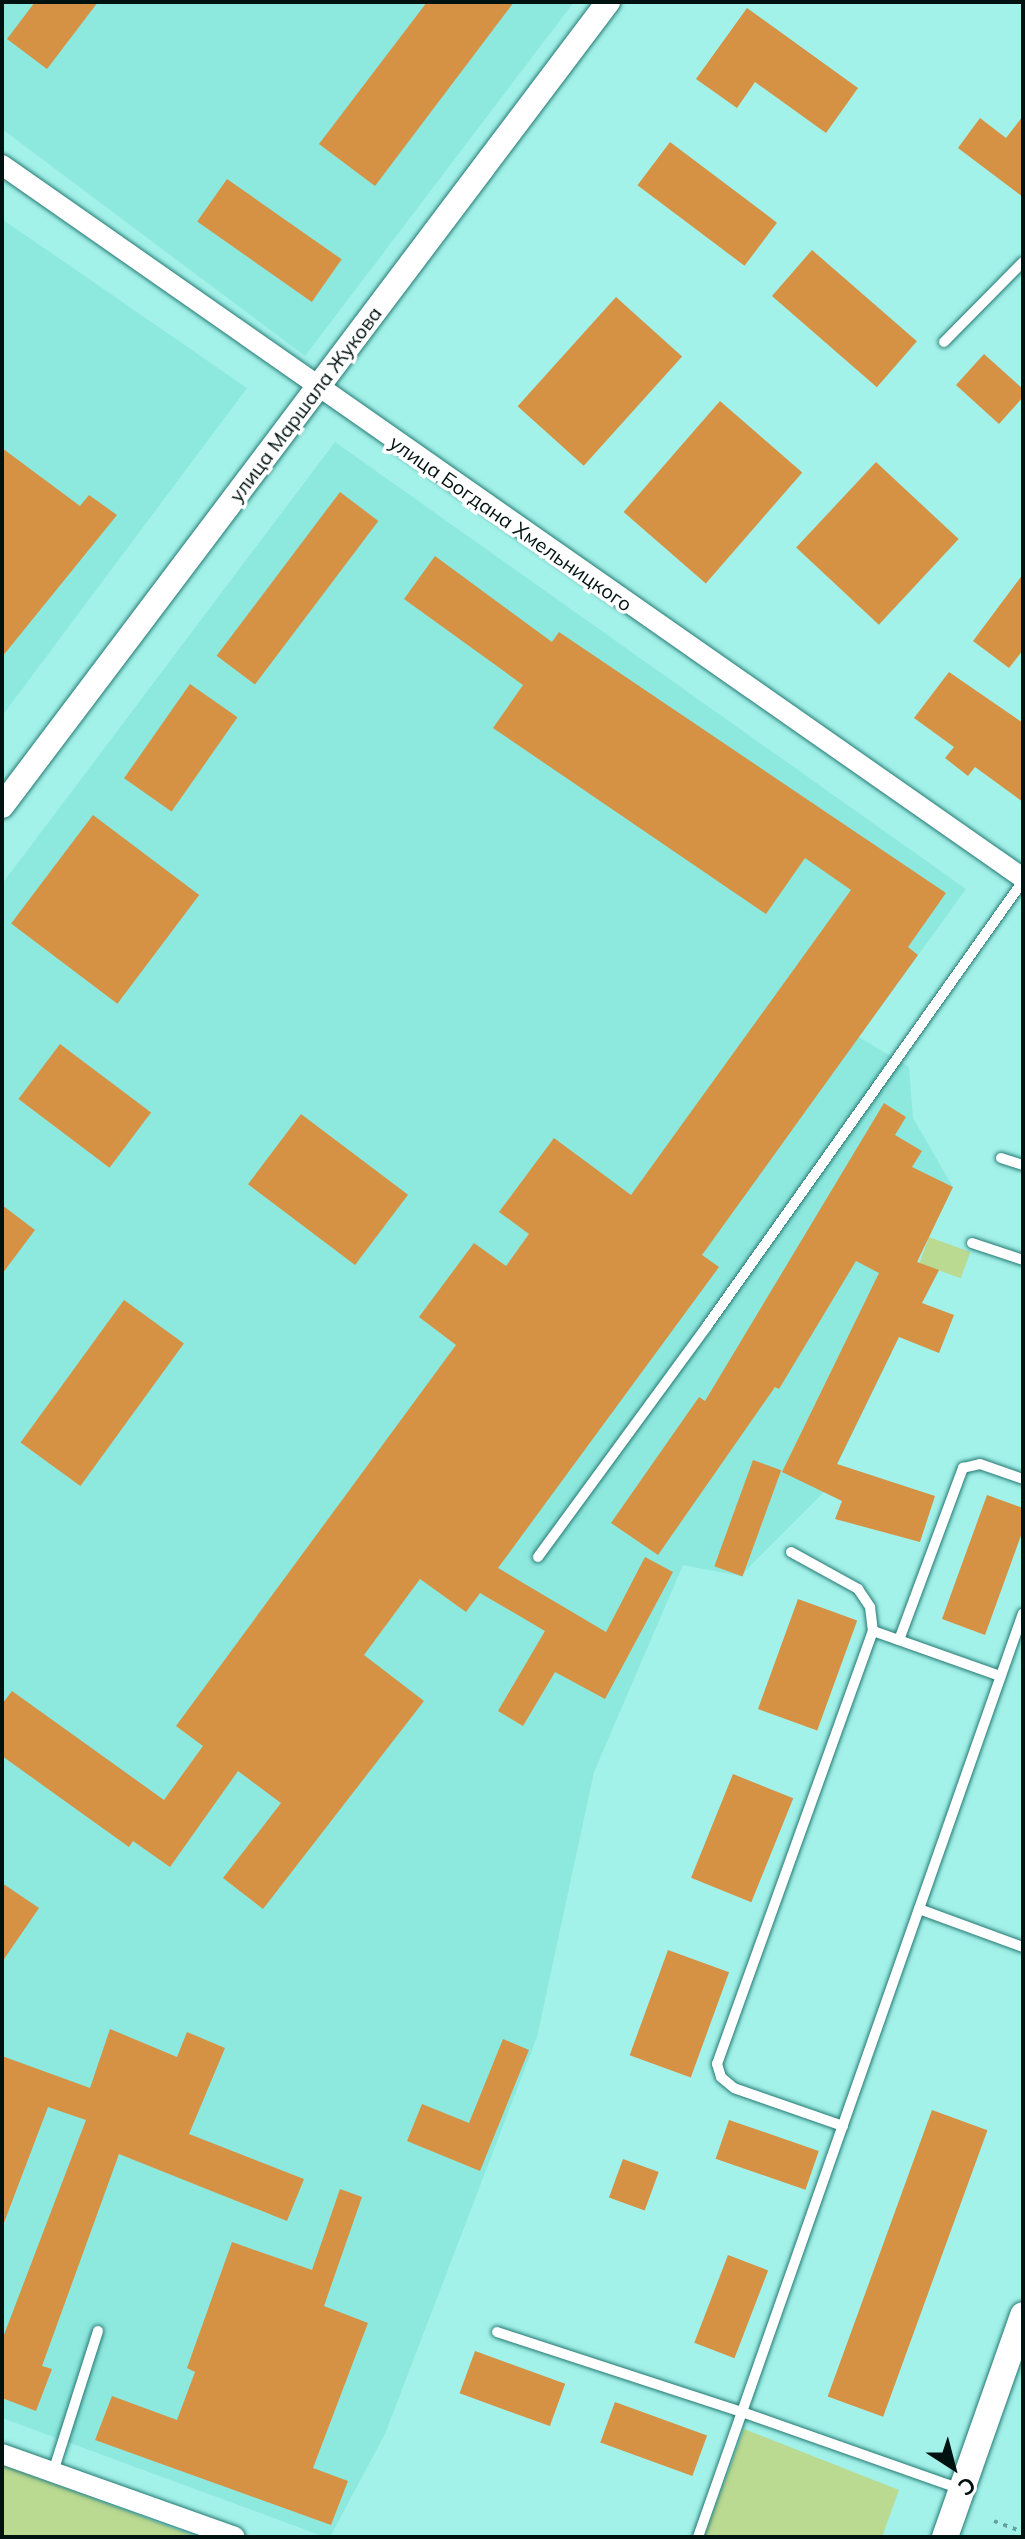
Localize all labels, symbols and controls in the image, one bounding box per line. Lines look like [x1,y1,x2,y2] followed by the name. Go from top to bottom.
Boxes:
[224,301,386,507] street label: улица Маршала Жукова
[385,430,637,616] street label: улица Богдана Хмельницкого
[913,2427,993,2507] north arrow
[953,2471,981,2502] text: С

